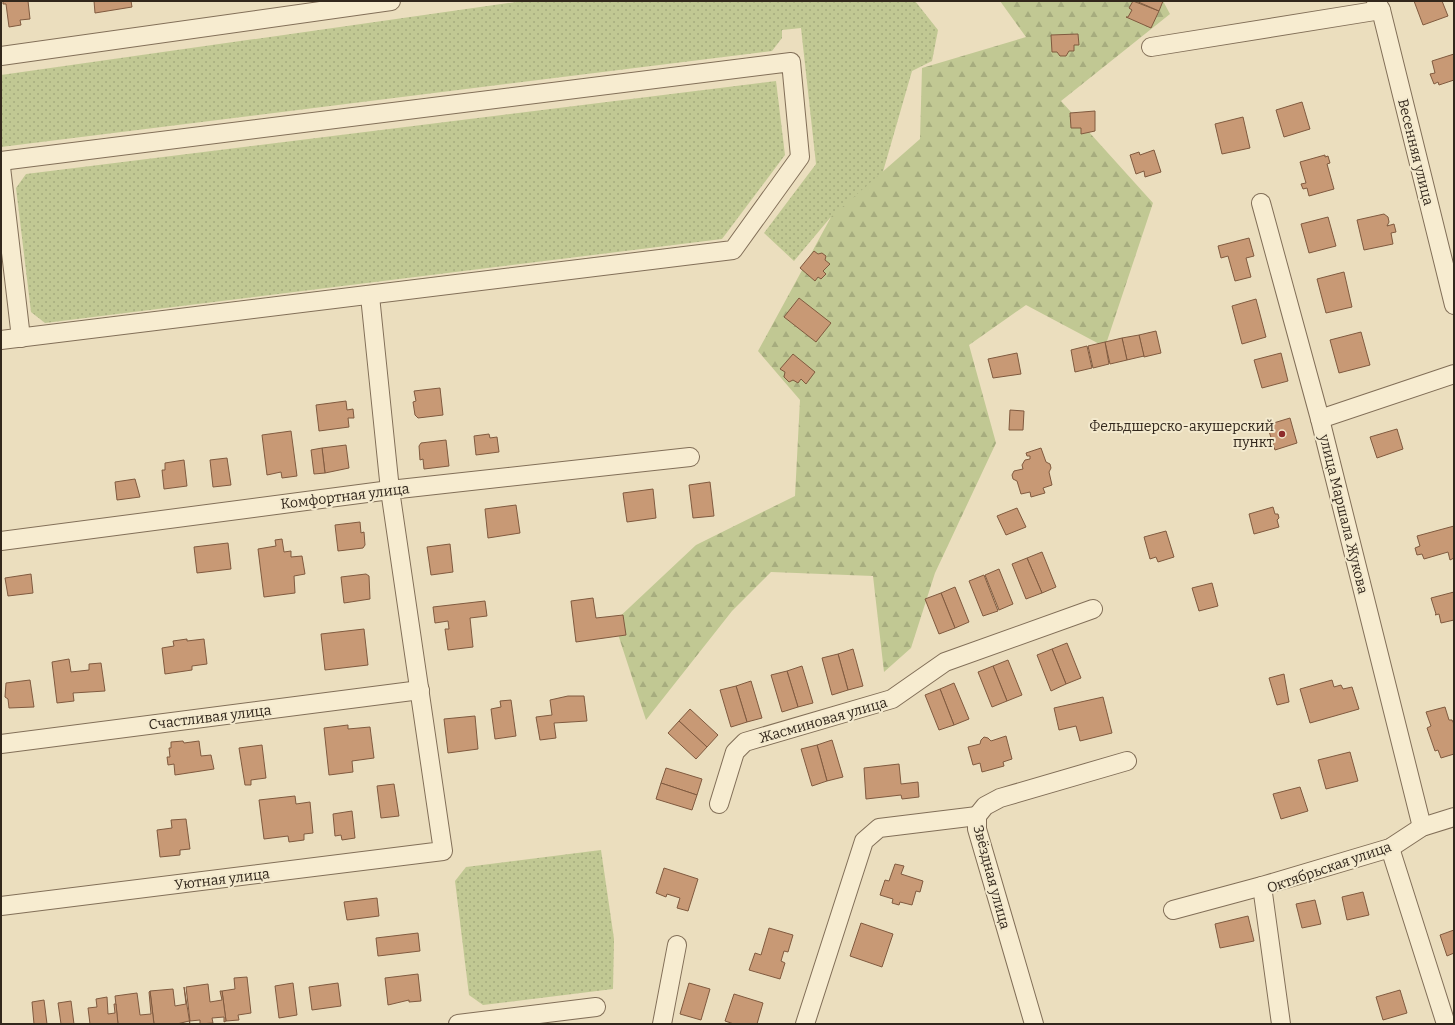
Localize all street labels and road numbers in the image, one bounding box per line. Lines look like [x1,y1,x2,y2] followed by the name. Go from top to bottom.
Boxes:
[1394,97,1437,207] street label: Весенняя улица
[1315,432,1372,596] street label: улица Маршала Жукова
[280,480,411,513] street label: Комфортная улица
[757,694,890,747] street label: Жасминовая улица
[148,701,273,733] street label: Счастливая улица
[969,823,1014,931] street label: Звёздная улица
[1265,838,1394,897] street label: Октябрьская улица
[173,865,271,894] street label: Уютная улица

